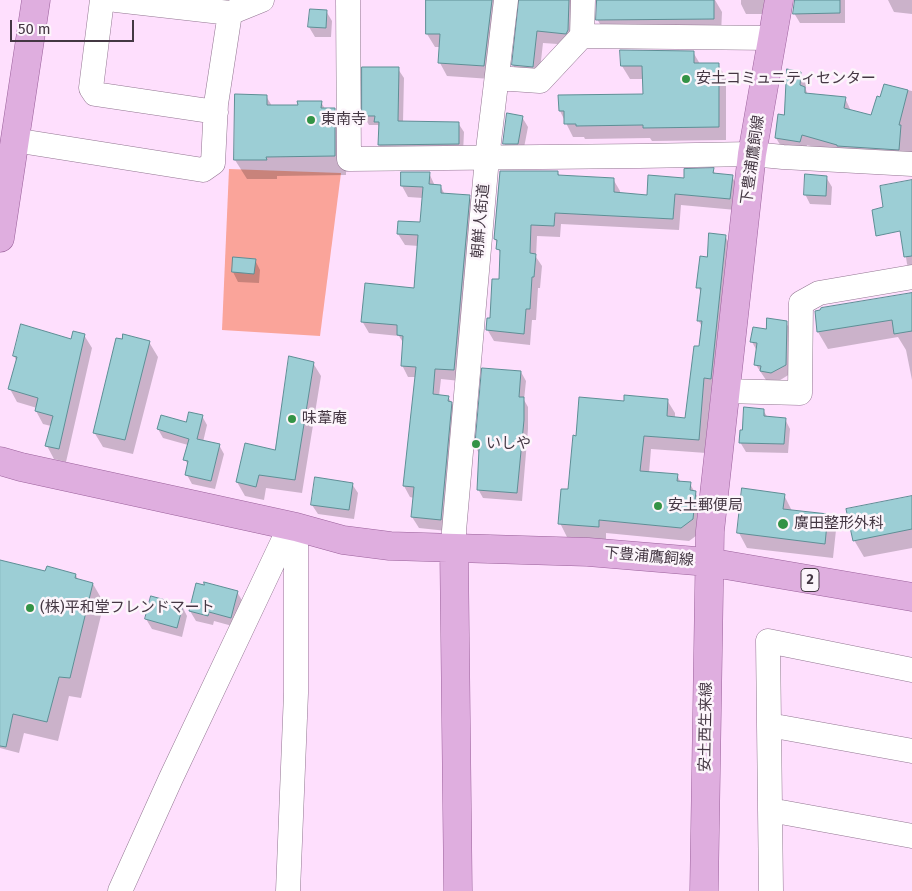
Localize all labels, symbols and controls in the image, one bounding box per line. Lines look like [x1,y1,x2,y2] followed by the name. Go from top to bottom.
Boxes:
[12,10,136,42] scale bar
[18,20,51,38] text: 50 m
[696,70,876,88] place label: 安土コミュニティセンター
[680,73,692,85] marker: 安土コミュニティセンター
[321,111,366,129] place label: 東南寺
[305,114,317,126] marker: 東南寺
[738,114,768,206] street label: 下豊浦鷹飼線
[469,183,493,259] street label: 朝鮮人街道
[302,410,347,428] place label: 味葦庵
[286,413,298,425] marker: 味葦庵
[486,435,531,453] place label: いしや
[470,438,482,450] marker: いしや
[668,497,743,515] place label: 安土郵便局
[652,500,664,512] marker: 安土郵便局
[794,515,884,533] place label: 廣田整形外科
[776,517,790,531] marker: 廣田整形外科
[603,544,695,570] street label: 下豊浦鷹飼線
[801,568,819,592] road number: 2
[40,599,215,617] place label: (株)平和堂フレンドマート
[24,602,36,614] marker: (株)平和堂フレンドマート
[696,682,716,772] street label: 安土西生来線

